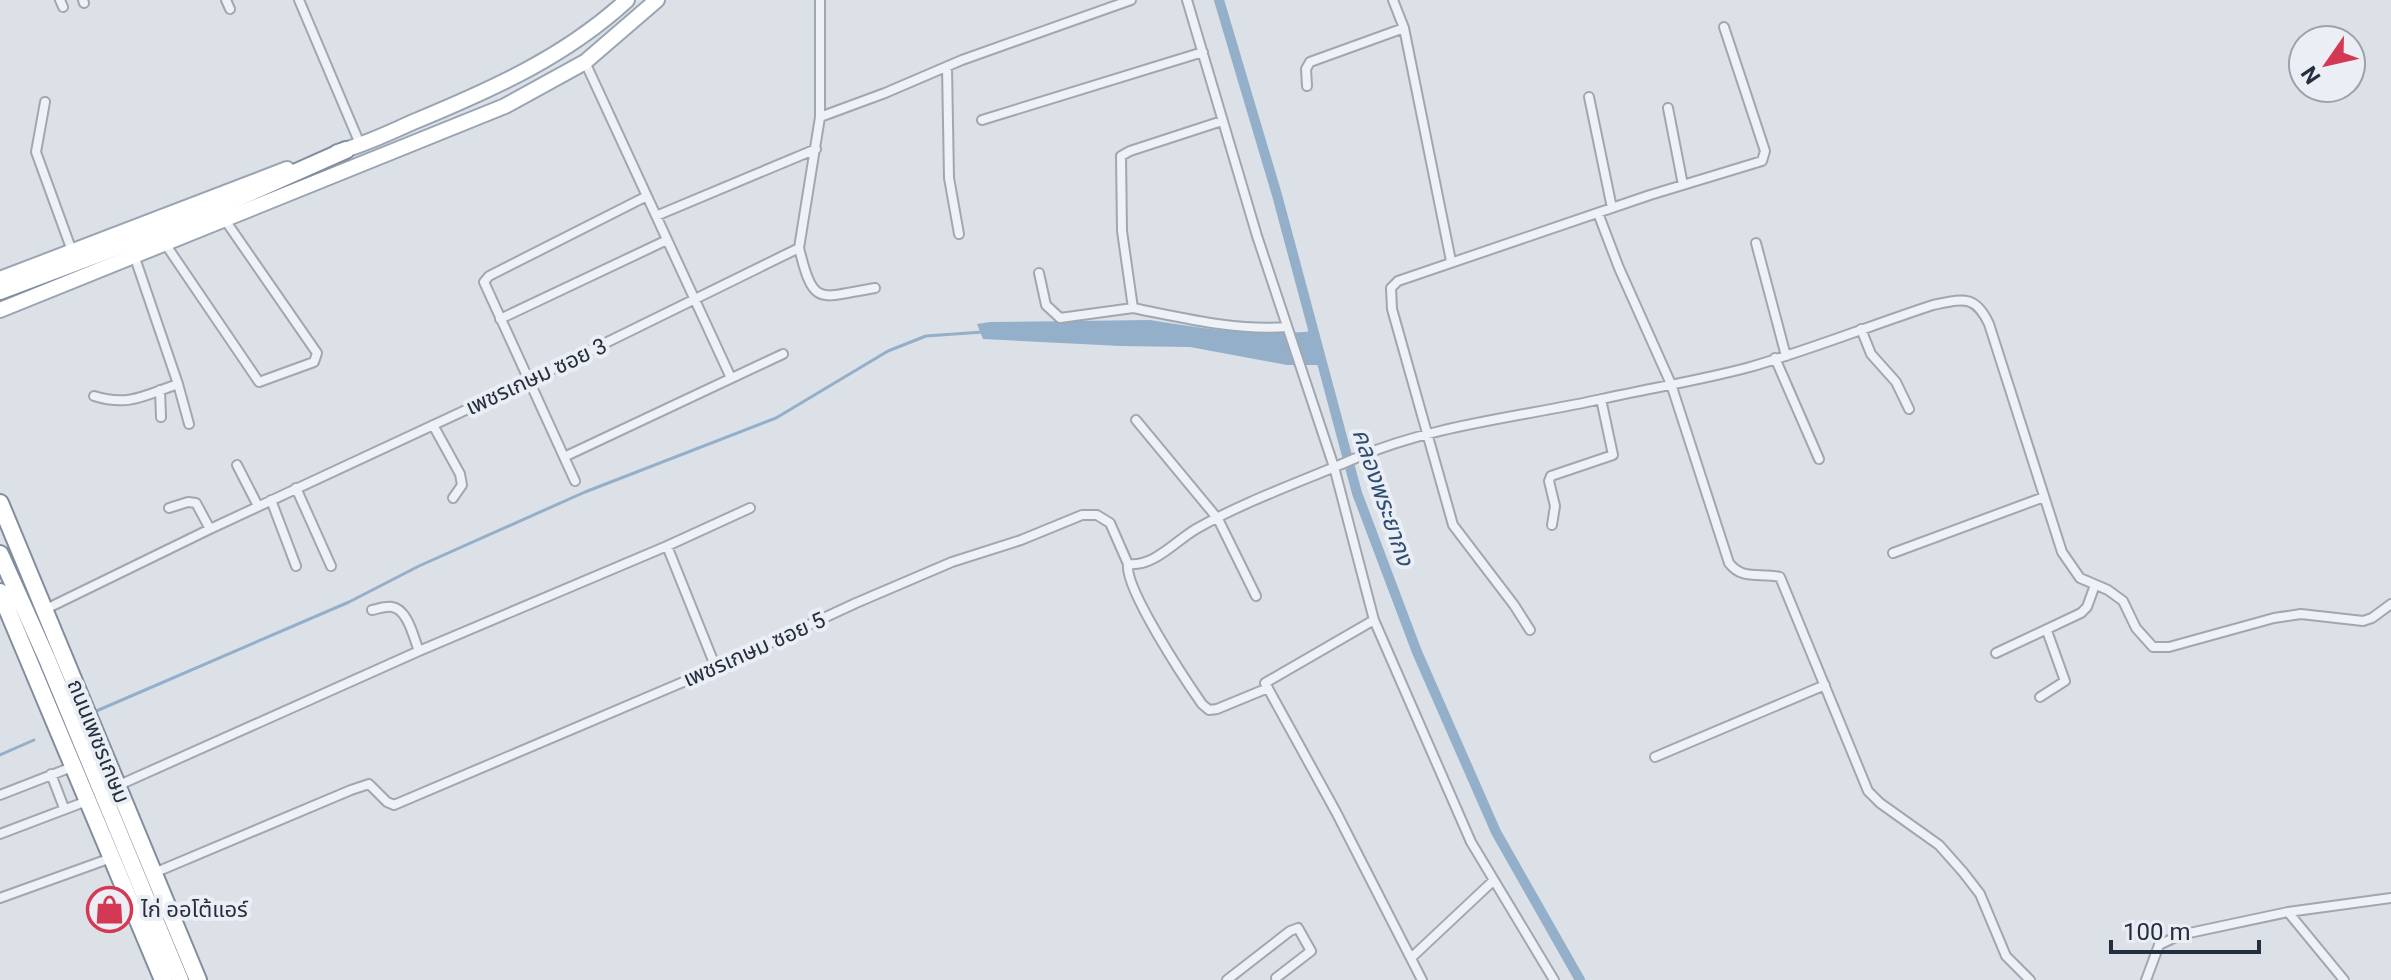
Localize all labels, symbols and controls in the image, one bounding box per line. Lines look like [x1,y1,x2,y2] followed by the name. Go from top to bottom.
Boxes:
[2287,24,2367,104] north arrow
[2296,61,2326,88] text: N
[462,333,611,420] street label: เพชรเกษม ซอย 3
[1346,425,1420,570] water label: คลองพระยากง
[679,607,829,692] street label: เพชรเกษม ซอย 5
[62,675,135,807] street label: ถนนเพชรเกษม
[86,885,134,933] shop icon: ไก่ ออโต้แอร์
[140,897,249,922] place label: ไก่ ออโต้แอร์
[2111,904,2259,954] scale bar
[2123,918,2190,946] text: 100 m

